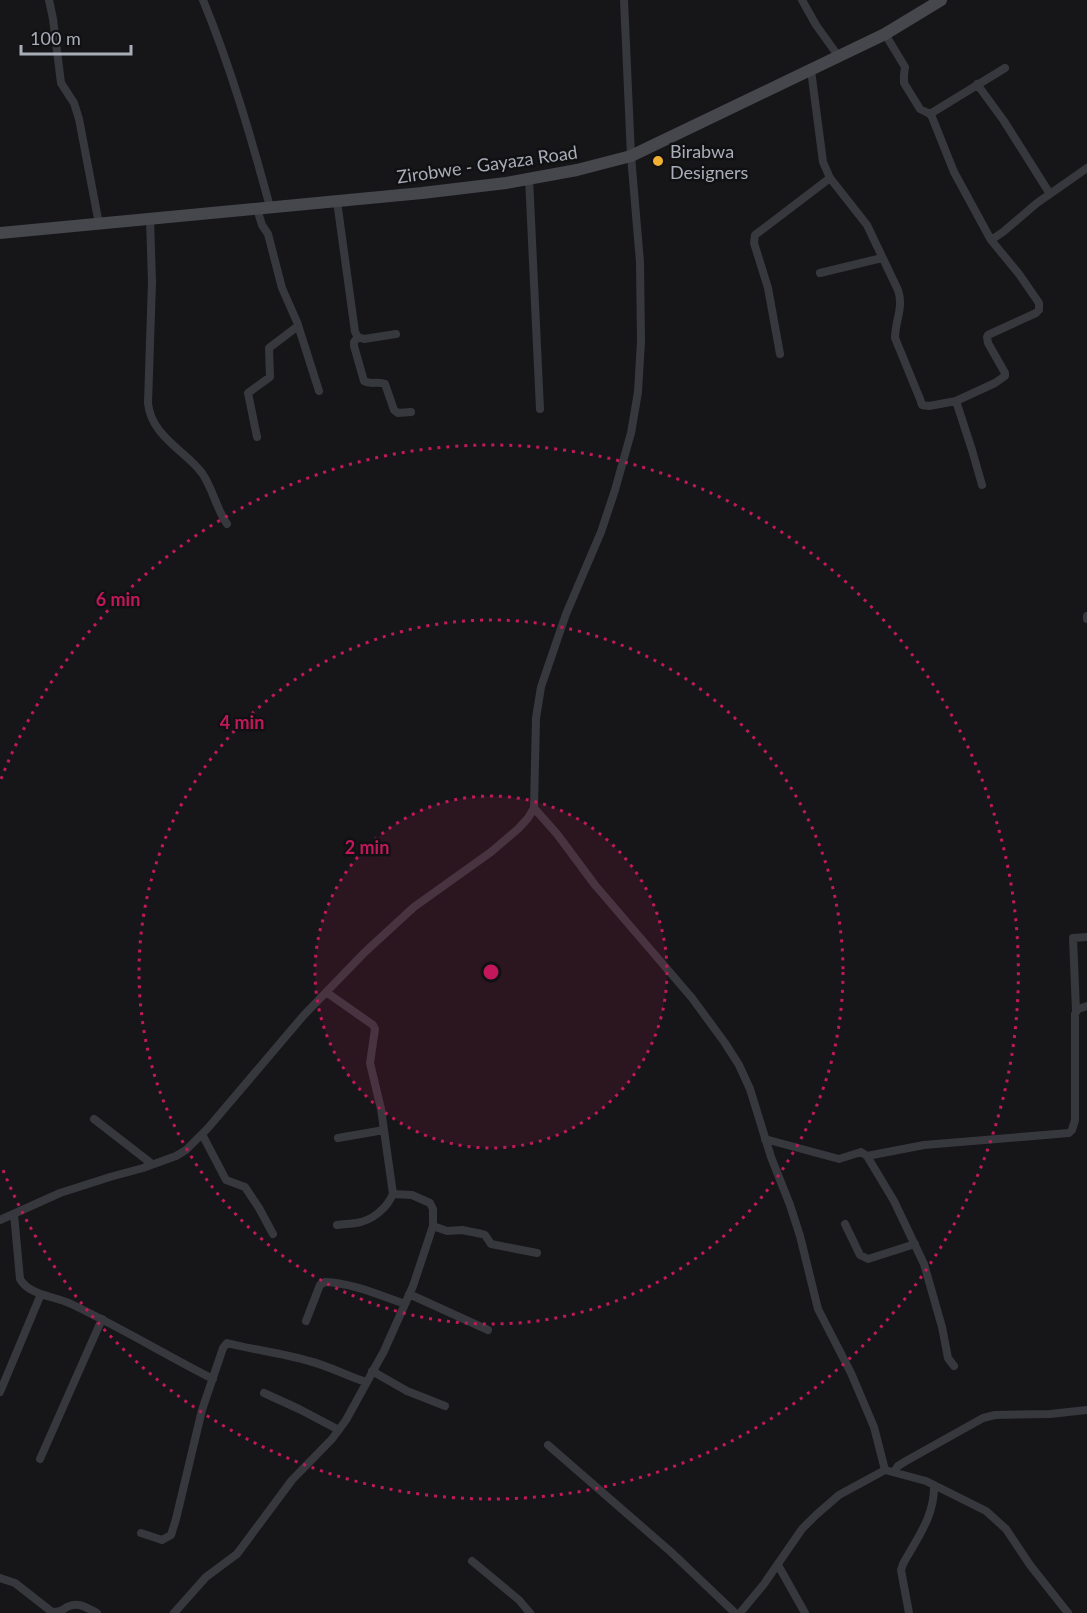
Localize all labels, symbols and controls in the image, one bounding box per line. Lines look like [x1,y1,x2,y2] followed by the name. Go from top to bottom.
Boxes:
[21,18,130,56] scale bar
[30,27,81,49] text: 100 m
[395,140,579,188] street label: Zirobwe - Gayaza Road
[670,140,749,183] place label: Birabwa Designers
[651,154,665,168] marker: Birabwa Designers
[96,588,140,610] text: 6 min
[220,711,264,733] text: 4 min
[345,836,389,858] text: 2 min
[481,962,501,982] centre of rings

